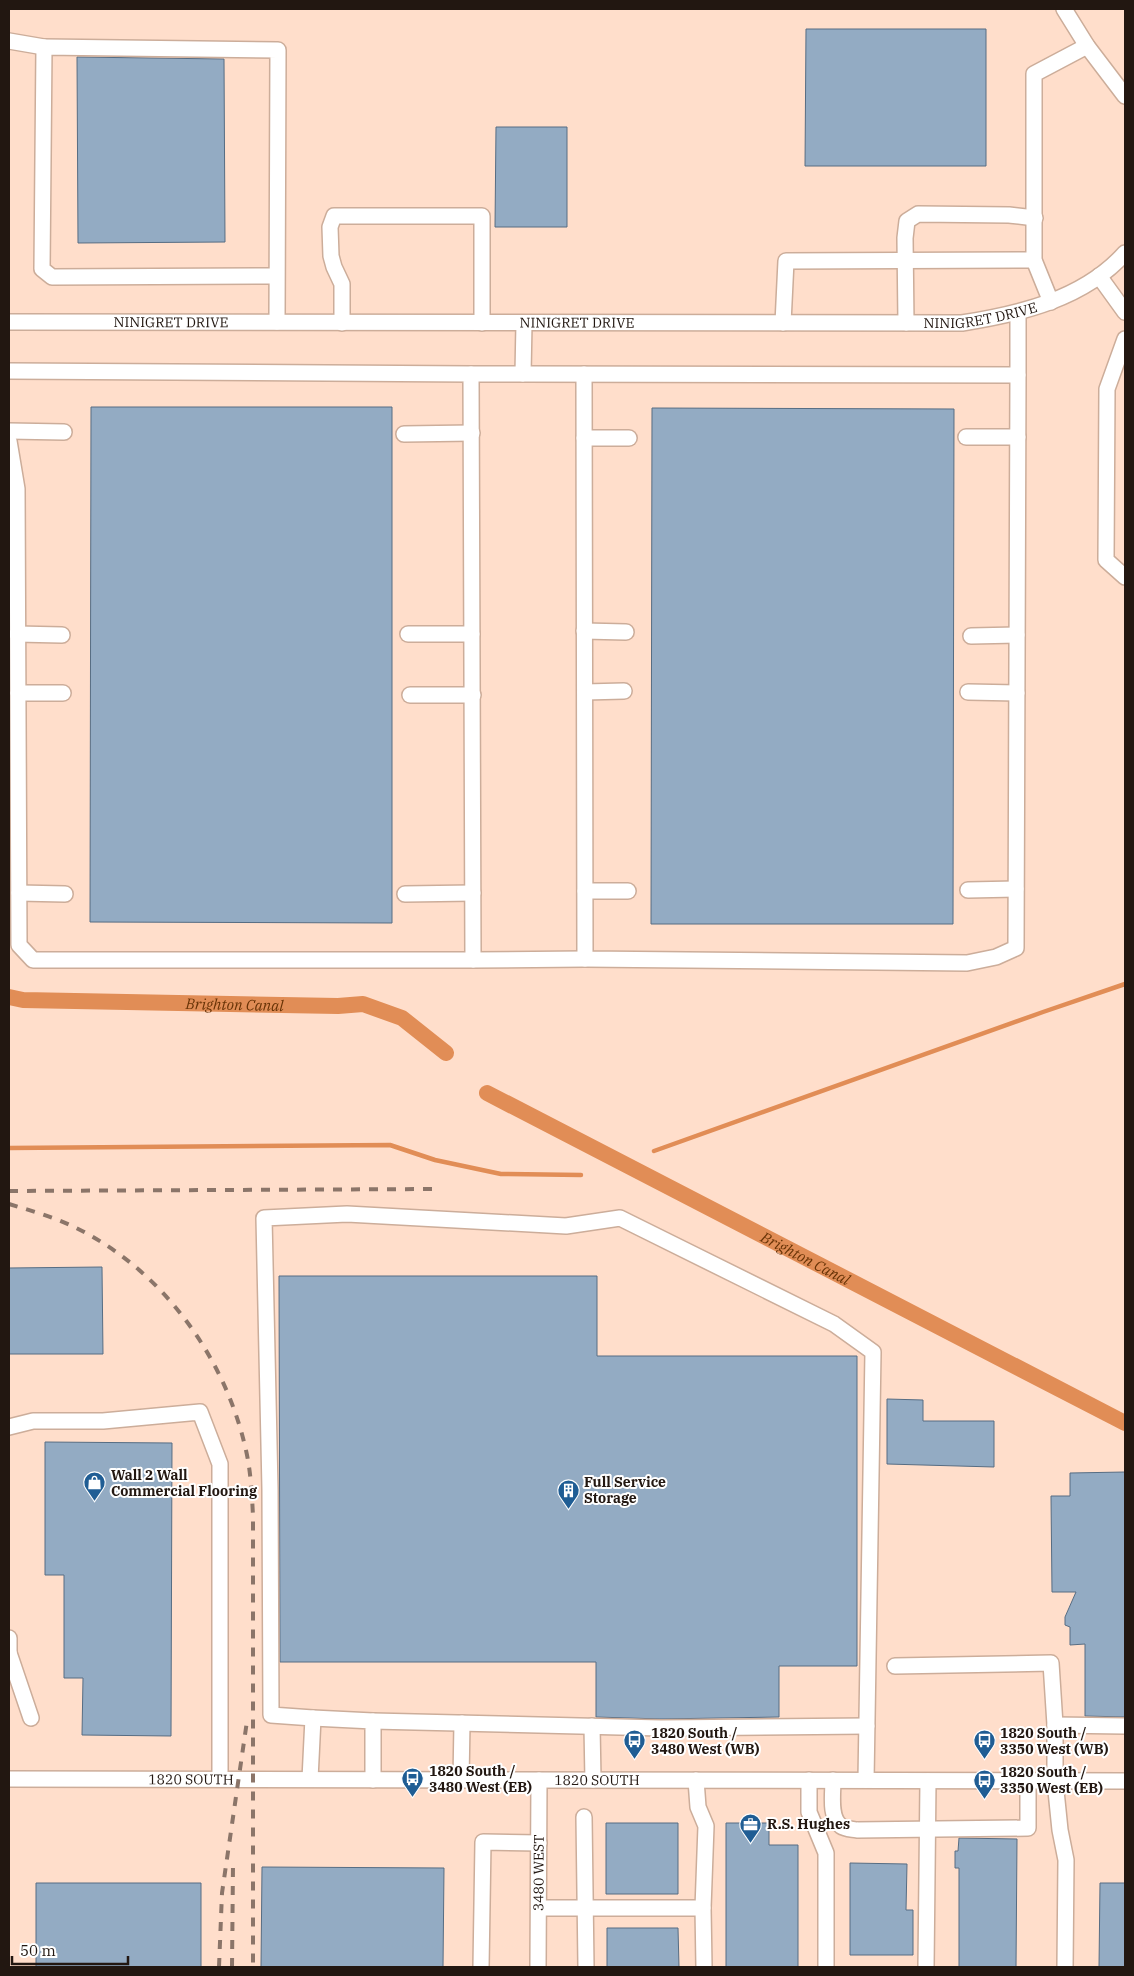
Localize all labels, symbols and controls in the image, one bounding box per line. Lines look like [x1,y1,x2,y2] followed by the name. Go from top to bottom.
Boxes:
[924,298,1039,332] street label: NINIGRET DRIVE
[114,313,228,331] street label: NINIGRET DRIVE
[520,314,634,332] street label: NINIGRET DRIVE
[184,994,285,1014] water label: Brighton Canal
[757,1227,854,1289] water label: Brighton Canal
[111,1466,258,1500] place label: Wall 2 Wall Commercial Flooring
[83,1471,107,1502] shop icon: Wall 2 Wall Commercial Flooring
[584,1473,666,1507] place label: Full Service Storage
[556,1478,580,1509] building icon: Full Service Storage
[651,1724,759,1758] place label: 1820 South / 3480 West (WB)
[1000,1724,1108,1758] place label: 1820 South / 3350 West (WB)
[623,1729,647,1760] bus stop icon: 1820 South / 3480 West (WB)
[972,1729,996,1760] bus stop icon: 1820 South / 3350 West (WB)
[429,1762,532,1796] place label: 1820 South / 3480 West (EB)
[1000,1763,1103,1797] place label: 1820 South / 3350 West (EB)
[401,1767,425,1798] bus stop icon: 1820 South / 3480 West (EB)
[972,1768,996,1799] bus stop icon: 1820 South / 3350 West (EB)
[148,1770,234,1788] street label: 1820 SOUTH
[554,1771,640,1789] street label: 1820 SOUTH
[739,1812,763,1843] office icon: R.S. Hughes
[767,1815,850,1833] place label: R.S. Hughes
[529,1835,548,1911] street label: 3480 WEST
[12,1934,129,1966] scale bar
[20,1941,56,1960] text: 50 m

